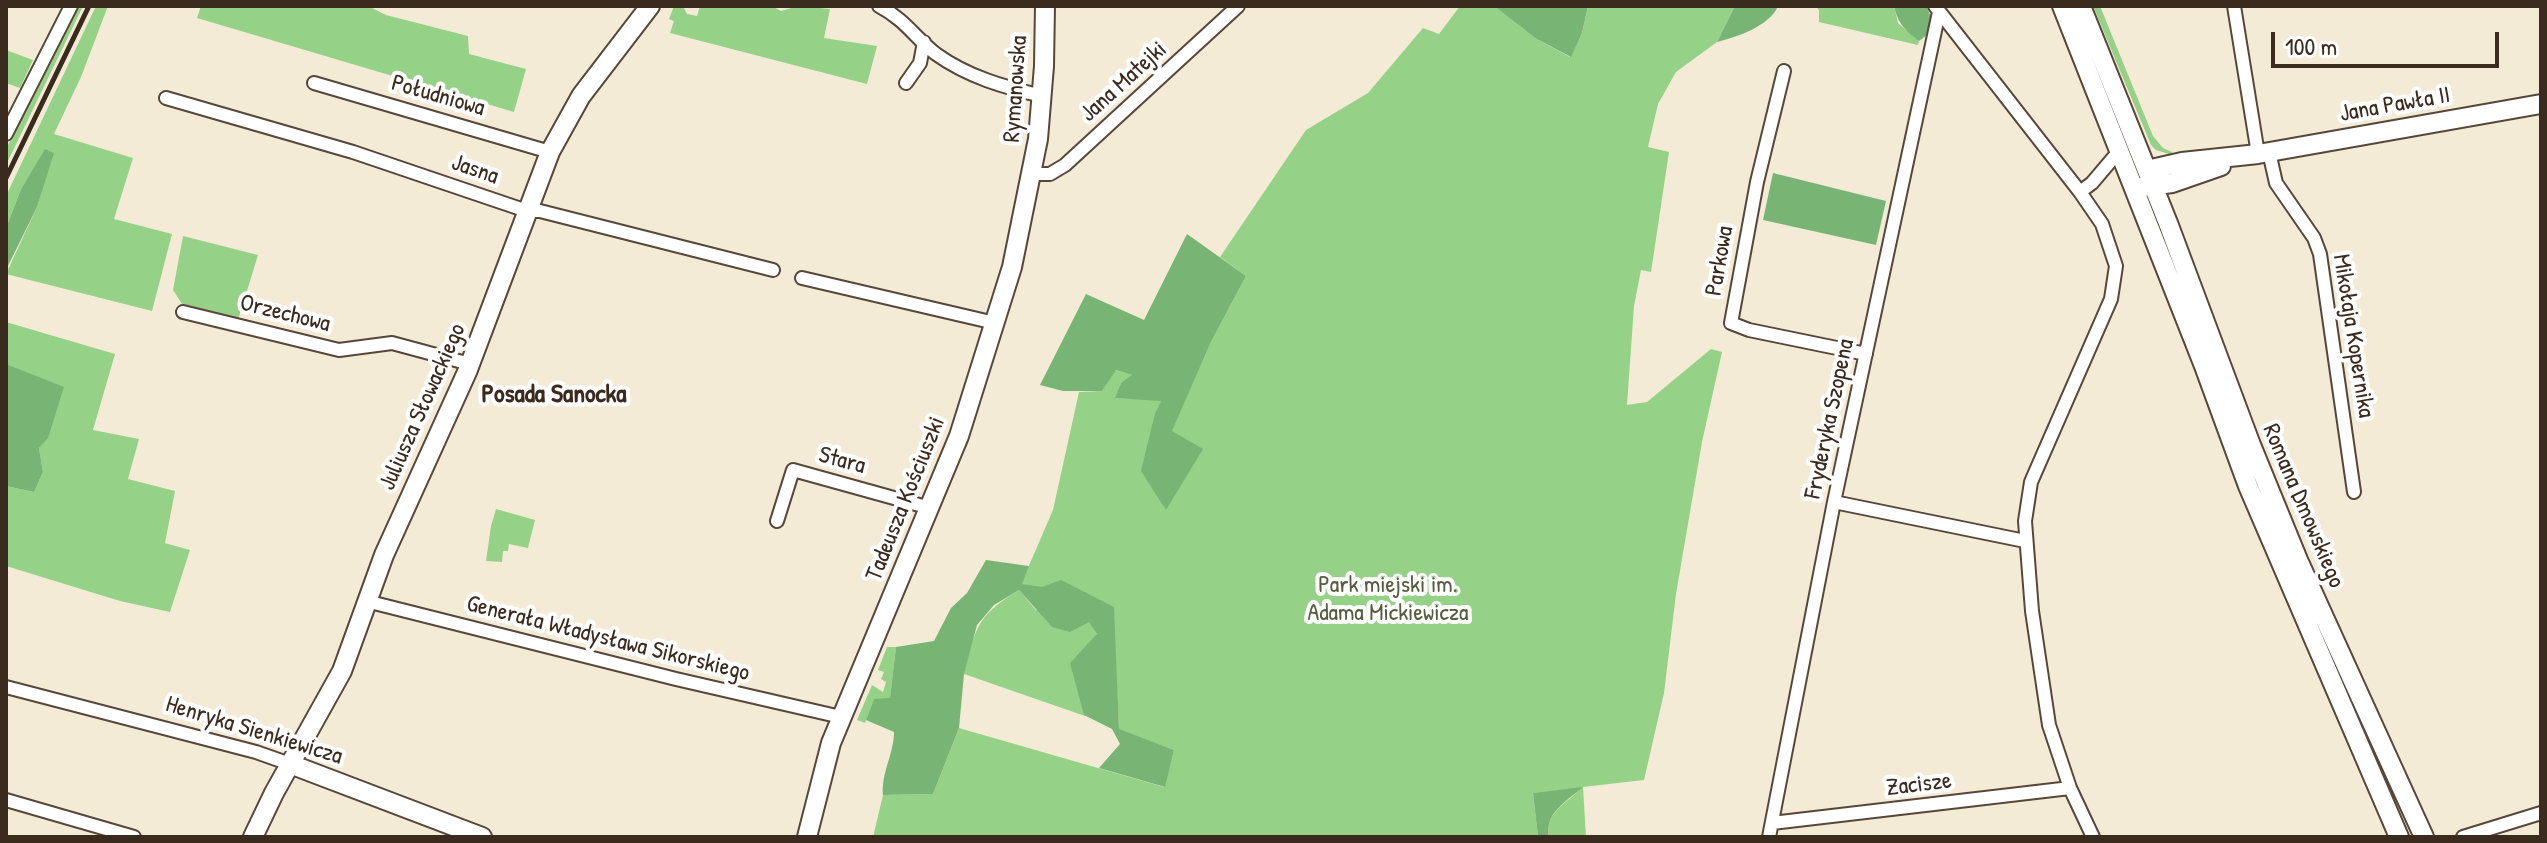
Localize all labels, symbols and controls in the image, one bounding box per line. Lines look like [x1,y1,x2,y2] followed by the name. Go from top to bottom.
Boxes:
[2275,16,2503,66] scale bar
[2285,30,2337,62] text: 100 m
[998,35,1034,143] street label: Rymanowska
[1075,36,1173,128] street label: Jana Matejki
[388,69,488,123] street label: Południowa
[2338,81,2452,129] street label: Jana Pawła II
[448,149,502,191] street label: Jasna
[1700,224,1740,298] street label: Parkowa
[2326,252,2380,420] street label: Mikołaja Kopernika
[237,289,333,339] street label: Orzechowa
[373,319,473,495] street label: Juliusza Słowackiego
[1799,336,1861,502] street label: Fryderyka Szopena
[482,379,626,411] district label: Posada Sanocka
[860,413,952,585] street label: Tadeusza Kościuszki
[2256,420,2350,592] street label: Romana Dmowskiego
[815,441,869,481] street label: Stara
[1307,572,1469,628] park label: Park miejski im. Adama Mickiewicza
[464,590,752,688] street label: Generała Władysława Sikorskiego
[162,690,346,772] street label: Henryka Sienkiewicza
[1885,767,1953,803] street label: Zacisze

